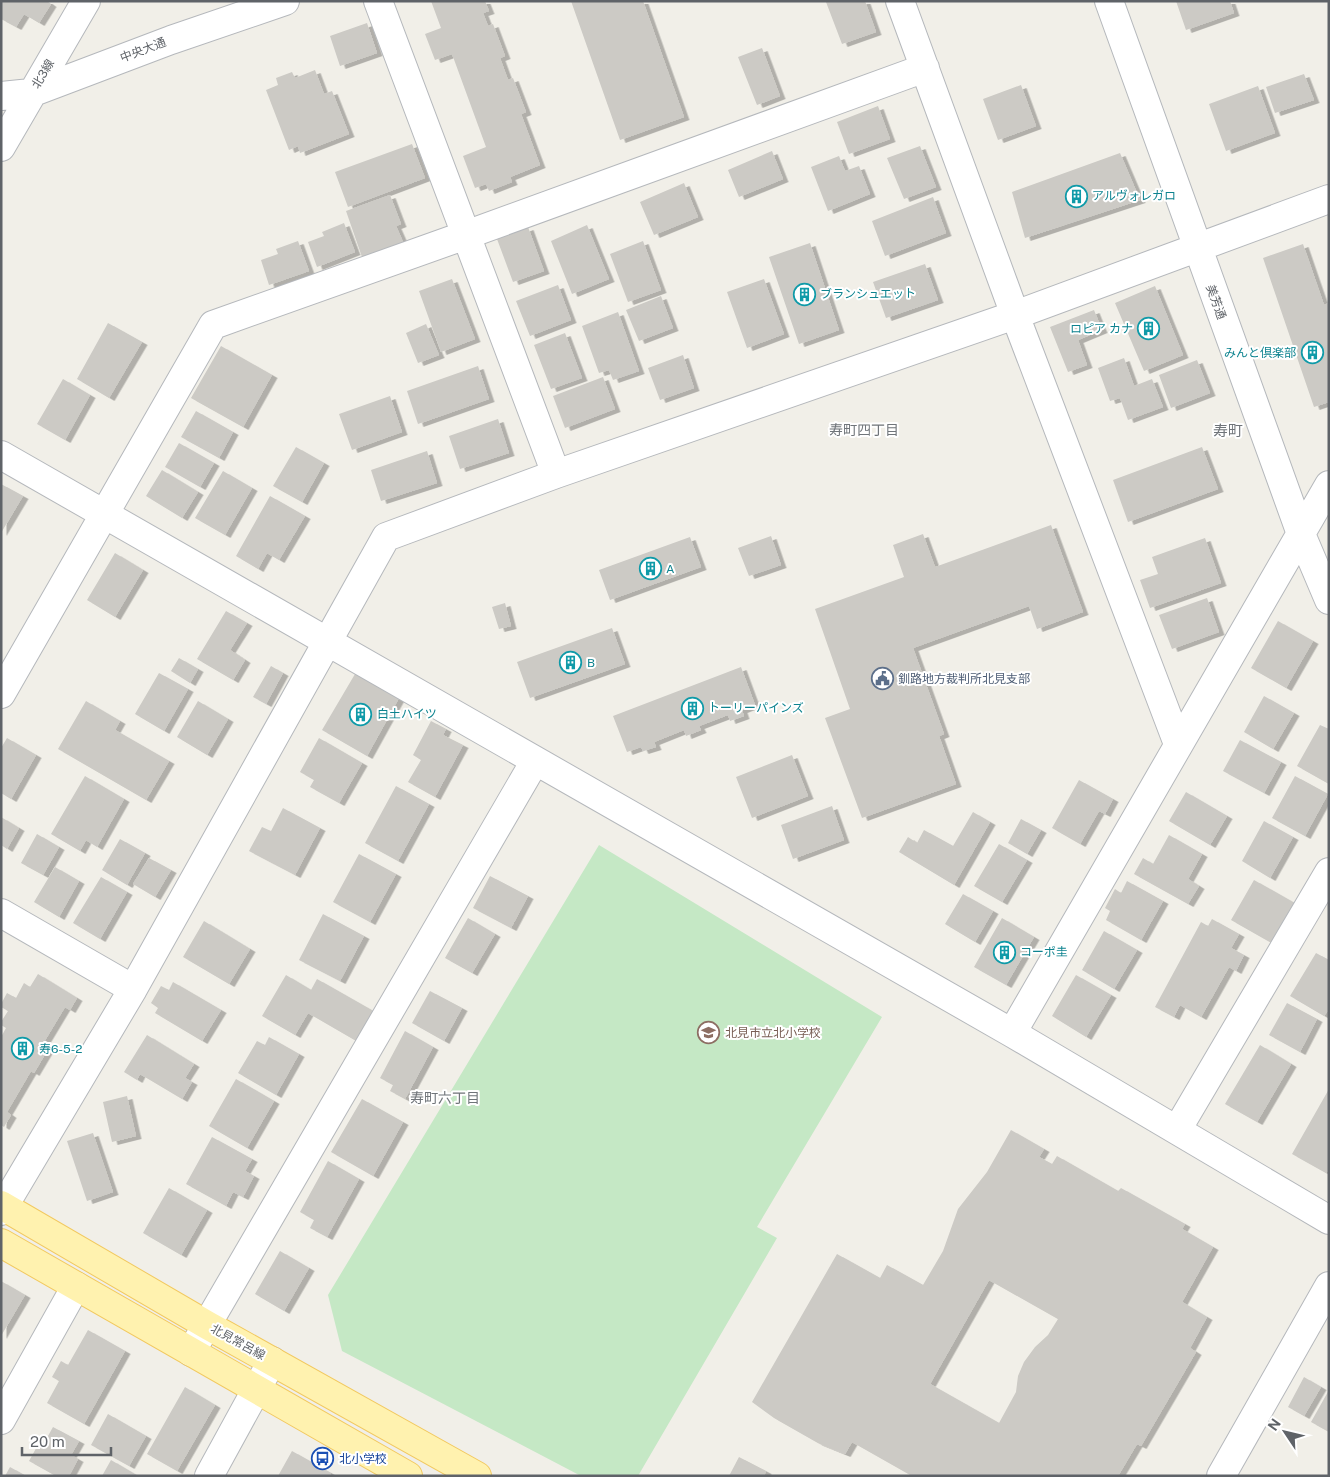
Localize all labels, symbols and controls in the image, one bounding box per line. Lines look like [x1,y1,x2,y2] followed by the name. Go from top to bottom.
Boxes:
[118,35,168,65] street label: 中央大通
[29,57,57,91] street label: 北3線
[1064,184,1088,208] building icon: アルヴォレガロ
[1092,189,1176,203] place label: アルヴォレガロ
[792,282,816,306] building icon: ブランシュエット
[1203,283,1229,321] street label: 美芳通
[820,287,916,301] place label: ブランシュエット
[1137,317,1161,341] building icon: ロピア カナ
[1070,322,1133,336] place label: ロピア カナ
[1300,341,1324,365] building icon: みんと倶楽部
[1224,346,1296,360] place label: みんと倶楽部
[829,422,899,438] district label: 寿町四丁目
[1213,422,1243,439] district label: 寿町
[638,557,662,581] building icon: A
[666,562,675,576] place label: A
[559,651,583,675] building icon: B
[587,656,595,670] place label: B
[870,667,894,691] public building icon: 釧路地方裁判所北見支部
[898,672,1030,686] place label: 釧路地方裁判所北見支部
[680,696,704,720] building icon: トーリーパインズ
[708,701,804,715] place label: トーリーパインズ
[349,702,373,726] building icon: 白土ハイツ
[377,707,437,721] place label: 白土ハイツ
[992,940,1016,964] building icon: コーポ圭
[1020,945,1068,959] place label: コーポ圭
[697,1021,721,1045] school or university icon: 北見市立北小学校
[725,1026,821,1040] place label: 北見市立北小学校
[11,1037,35,1061] building icon: 寿6-5-2
[39,1042,82,1056] place label: 寿6-5-2
[410,1090,480,1106] district label: 寿町六丁目
[208,1321,268,1363] street label: 北見常呂線
[1260,1407,1310,1457] north arrow
[1265,1415,1284,1434] text: N
[22,1424,111,1456] scale bar
[30,1433,65,1450] text: 20 m
[311,1447,335,1471] bus stop icon: 北小学校
[339,1452,387,1466] place label: 北小学校

